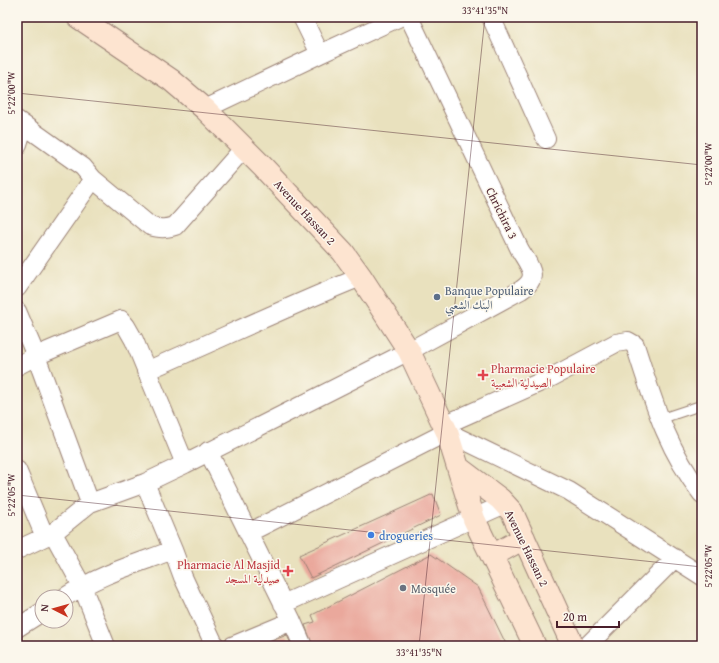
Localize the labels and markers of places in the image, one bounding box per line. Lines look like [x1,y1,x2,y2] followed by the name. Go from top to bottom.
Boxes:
[445,282,534,317] place label: Banque Populaire البنك الشعبي
[432,292,442,302] marker: Banque Populaire البنك الشعبي
[491,360,596,391] place label: Pharmacie Populaire الصيدلية الشعبية
[478,370,488,380] marker: Pharmacie Populaire الصيدلية الشعبية
[379,527,433,544] place label: drogueries
[366,530,376,540] marker: drogueries
[177,556,281,587] place label: Pharmacie Al Masjid صيدلية المسجد
[283,566,293,576] marker: Pharmacie Al Masjid صيدلية المسجد
[411,580,456,597] place label: Mosquée
[398,583,408,593] marker: Mosquée

